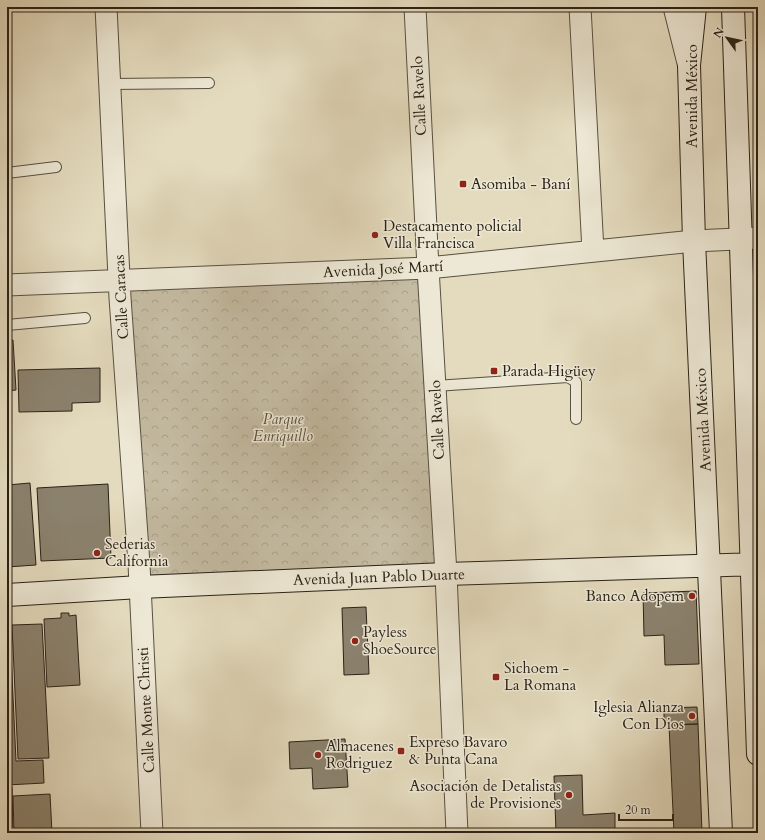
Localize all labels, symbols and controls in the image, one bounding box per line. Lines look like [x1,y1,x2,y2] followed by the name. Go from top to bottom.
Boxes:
[707,18,747,58] north arrow
[710,24,728,41] text: N
[682,44,702,148] street label: Avenida México
[407,56,431,136] street label: Calle Ravelo
[471,174,570,194] place label: Asomiba - Baní
[458,179,468,189] marker: Asomiba - Baní
[383,216,522,253] place label: Destacamento policial Villa Francisca
[370,230,380,240] marker: Destacamento policial Villa Francisca
[109,254,133,340] street label: Calle Caracas
[322,256,444,282] street label: Avenida José Martí
[502,361,596,381] place label: Parada Higüey
[489,366,499,376] marker: Parada Higüey
[690,368,716,472] street label: Avenida México
[425,380,449,460] street label: Calle Ravelo
[253,409,313,446] park label: Parque Enriquillo
[105,534,169,571] place label: Sederias California
[92,548,102,558] marker: Sederias California
[293,564,465,590] street label: Avenida Juan Pablo Duarte
[586,586,684,606] place label: Banco Adopem
[687,591,697,601] marker: Banco Adopem
[363,622,437,659] place label: Payless ShoeSource
[350,636,360,646] marker: Payless ShoeSource
[133,646,159,774] street label: Calle Monte Christi
[504,658,577,695] place label: Sichoem - La Romana
[491,672,501,682] marker: Sichoem - La Romana
[593,697,685,734] place label: Iglesia Alianza Con Dios
[687,711,697,721] marker: Iglesia Alianza Con Dios
[409,732,507,769] place label: Expreso Bavaro & Punta Cana
[326,736,394,773] place label: Almacenes Rodriguez
[396,746,406,756] marker: Expreso Bavaro & Punta Cana
[313,750,323,760] marker: Almacenes Rodriguez
[410,776,561,813] place label: Asociación de Detalistas de Provisiones
[564,790,574,800] marker: Asociación de Detalistas de Provisiones
[619,796,673,822] scale bar
[625,802,652,818] text: 20 m

